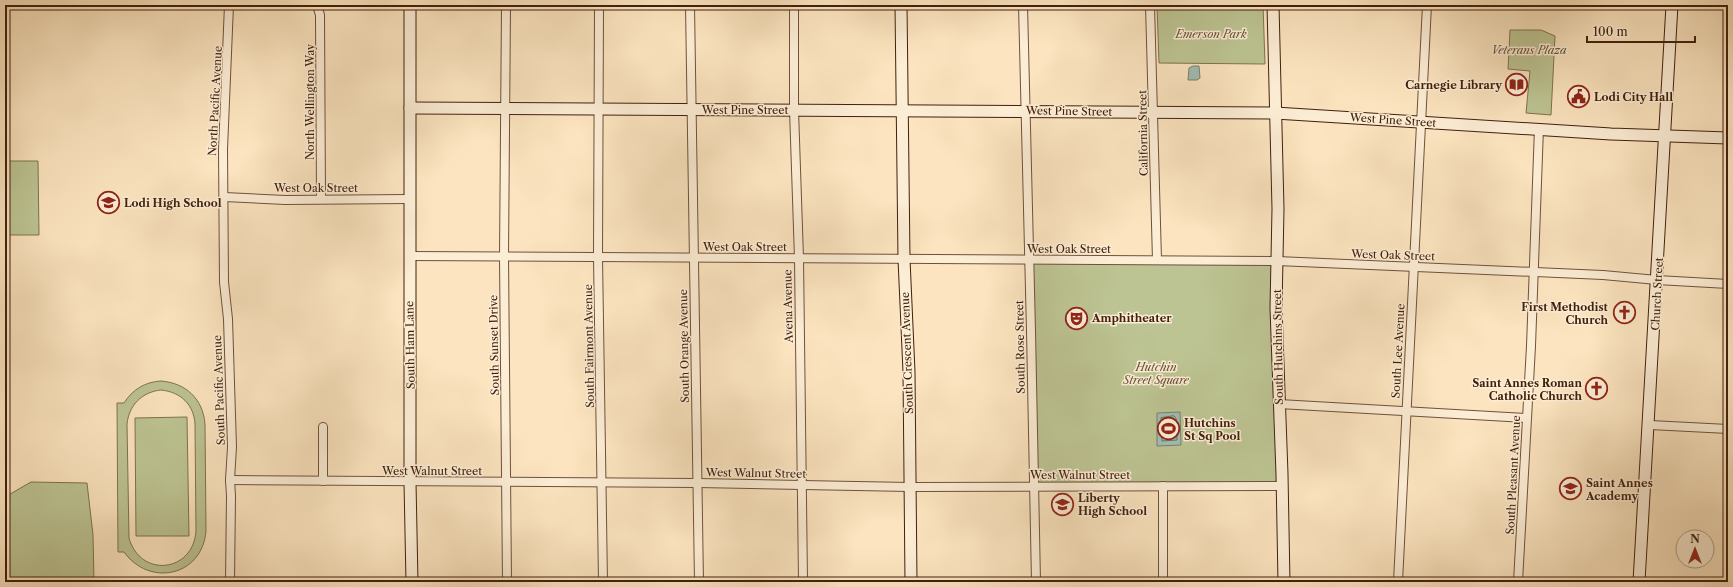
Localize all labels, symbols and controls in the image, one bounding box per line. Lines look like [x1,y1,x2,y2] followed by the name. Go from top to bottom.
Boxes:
[1587,18,1695,44] scale bar
[1593,24,1628,39] text: 100 m
[1174,27,1247,41] park label: Emerson Park
[303,43,317,160] street label: North Wellington Way
[1491,43,1567,57] park label: Veterans Plaza
[205,46,225,156] street label: North Pacific Avenue
[1504,72,1530,98] library icon: Carnegie Library
[1405,78,1502,92] place label: Carnegie Library
[1565,84,1591,110] public building icon: Lodi City Hall
[1135,90,1151,176] street label: California Street
[1594,90,1673,104] place label: Lodi City Hall
[701,103,788,117] street label: West Pine Street
[1025,103,1113,119] street label: West Pine Street
[1348,110,1437,130] street label: West Pine Street
[273,181,358,195] street label: West Oak Street
[96,190,122,216] school or university icon: Lodi High School
[124,196,222,210] place label: Lodi High School
[702,240,787,254] street label: West Oak Street
[1026,242,1111,256] street label: West Oak Street
[1350,247,1435,263] street label: West Oak Street
[1648,257,1666,331] street label: Church Street
[780,269,796,344] street label: Avena Avenue
[581,284,597,408] street label: South Fairmont Avenue
[676,289,692,403] street label: South Orange Avenue
[1270,289,1286,405] street label: South Hutchins Street
[898,292,916,414] street label: South Crescent Avenue
[486,295,502,395] street label: South Sunset Drive
[1012,300,1028,394] street label: South Rose Street
[1521,300,1609,327] place label: First Methodist Church
[1611,300,1637,326] church icon: First Methodist Church
[402,301,418,389] street label: South Ham Lane
[1389,303,1407,399] street label: South Lee Avenue
[1063,305,1089,331] theatre icon: Amphitheater
[1091,311,1172,325] place label: Amphitheater
[210,335,228,445] street label: South Pacific Avenue
[1122,360,1190,387] park label: Hutchin Street Square
[1472,376,1582,403] place label: Saint Annes Roman Catholic Church
[1584,376,1610,402] church icon: Saint Annes Roman Catholic Church
[1503,415,1523,535] street label: South Pleasant Avenue
[1156,416,1182,442] sports icon: Hutchins St Sq Pool
[1184,416,1241,443] place label: Hutchins St Sq Pool
[381,464,482,478] street label: West Walnut Street
[705,465,806,481] street label: West Walnut Street
[1029,468,1130,482] street label: West Walnut Street
[1558,476,1584,502] school or university icon: Saint Annes Academy
[1585,476,1653,503] place label: Saint Annes Academy
[1050,491,1076,517] school or university icon: Liberty High School
[1078,491,1147,518] place label: Liberty High School
[1675,529,1715,569] north arrow
[1690,532,1700,546] text: N

